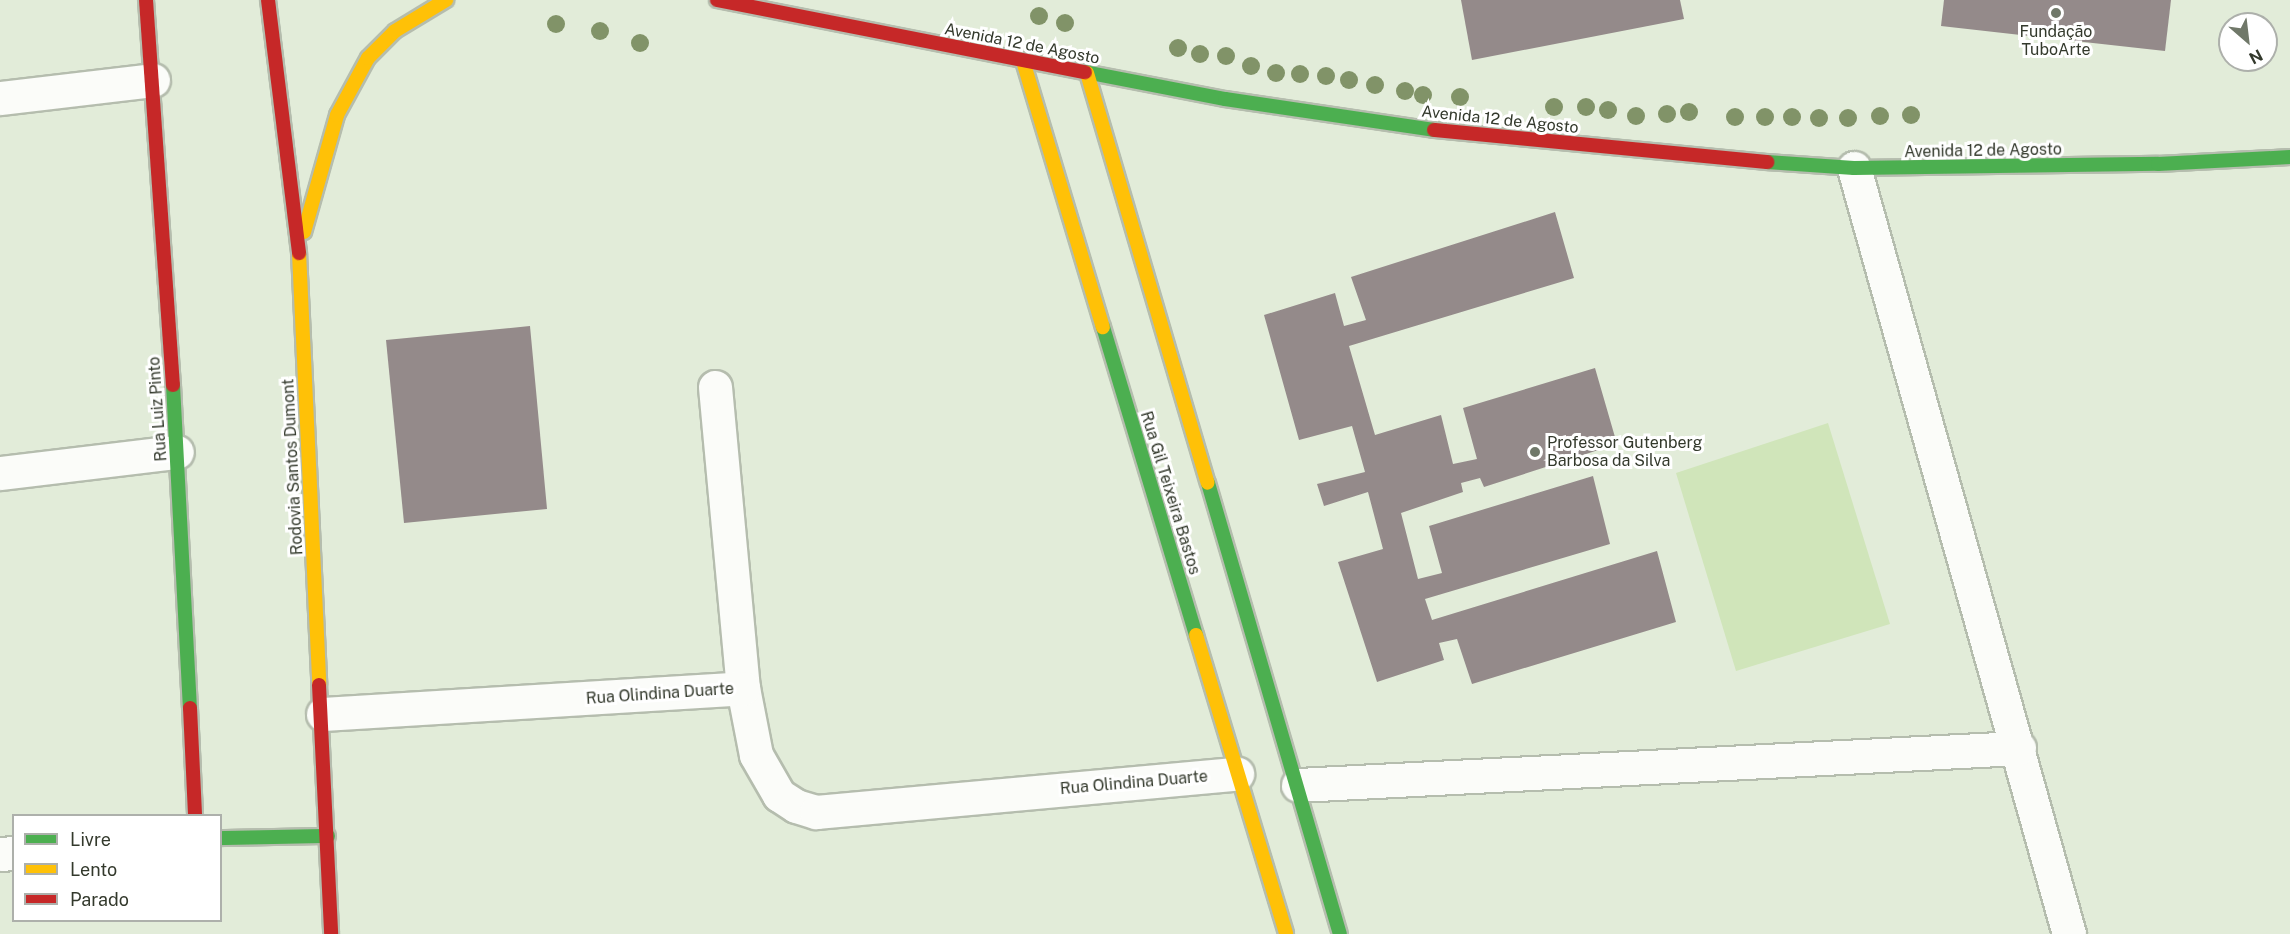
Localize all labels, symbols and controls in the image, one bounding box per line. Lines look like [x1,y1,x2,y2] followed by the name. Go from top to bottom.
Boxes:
[2049,6,2063,20] marker: Fundação TuboArte
[2218,12,2278,72] north arrow
[943,19,1101,69] street label: Avenida 12 de Agosto
[2020,22,2092,60] place label: Fundação TuboArte
[2246,45,2266,68] text: N
[1420,102,1580,138] street label: Avenida 12 de Agosto
[1904,140,2062,162] street label: Avenida 12 de Agosto
[145,356,171,462] street label: Rua Luiz Pinto
[279,378,307,556] street label: Rodovia Santos Dumont
[1136,409,1204,577] street label: Rua Gil Teixeira Bastos
[1547,433,1703,471] place label: Professor Gutenberg Barbosa da Silva
[1528,445,1542,459] marker: Professor Gutenberg Barbosa da Silva
[585,679,735,709] street label: Rua Olindina Duarte
[1059,767,1209,799] street label: Rua Olindina Duarte
[12,814,222,922] legend
[70,829,111,850] text: Livre
[70,859,117,880] text: Lento
[70,889,129,910] text: Parado

